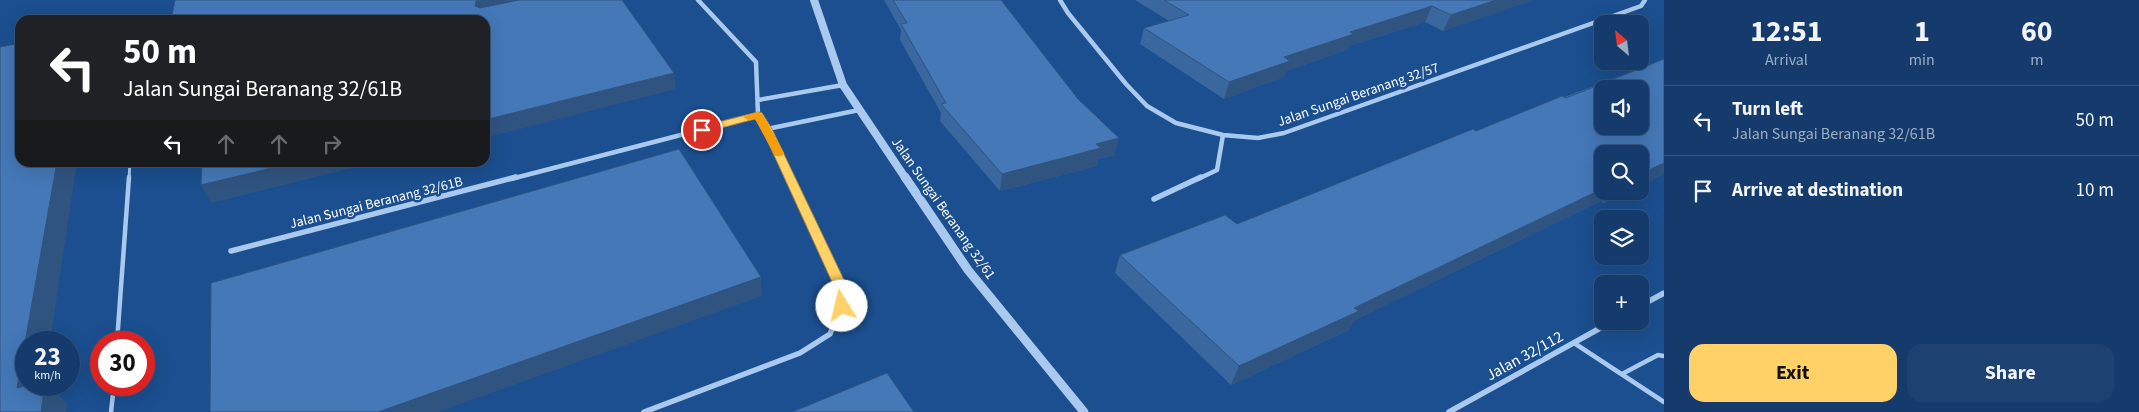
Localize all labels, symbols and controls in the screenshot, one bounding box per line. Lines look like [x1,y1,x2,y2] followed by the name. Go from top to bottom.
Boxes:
[1750,10,1823,53] text: 12:51
[1914,10,1930,53] text: 1
[2021,10,2053,53] text: 60
[1594,15,1649,70] north arrow
[1594,15,1649,330] map controls
[123,27,197,77] text: 50 m
[40,35,105,100] icon: left
[1765,49,1808,71] text: Arrival
[1909,49,1935,71] text: min
[2030,49,2044,71] text: m
[1275,58,1442,132] street label: Jalan Sungai Beranang 32/57
[123,73,402,105] text: Jalan Sungai Beranang 32/61B
[1594,80,1649,135] button: sound
[1732,96,1803,123] text: Turn left
[1689,107,1717,135] icon: left
[2076,107,2114,134] text: 50 m
[681,109,723,151] pin
[688,116,716,144] icon: arrive
[1732,123,1935,145] text: Jalan Sungai Beranang 32/61B
[159,130,187,158] icon: left
[212,130,240,158] icon: ahead
[265,130,293,158] icon: ahead
[318,130,346,158] icon: right
[886,133,1000,284] street label: Jalan Sungai Beranang 32/61
[1594,145,1649,200] button: search
[288,172,465,234] street label: Jalan Sungai Beranang 32/61B
[1689,177,1717,205] icon: arrive
[1732,177,1903,204] text: Arrive at destination
[2076,177,2114,204] text: 10 m
[1594,210,1649,265] button: layers
[1594,275,1649,330] button: +
[815,279,867,331] position arrow
[1482,326,1567,386] street label: Jalan 32/112
[90,331,155,396] speed limit sign: 30
[34,339,61,375] text: 23
[1689,344,1897,402] button: Exit
[1907,344,2114,402] button: Share
[34,367,61,384] text: km/h

